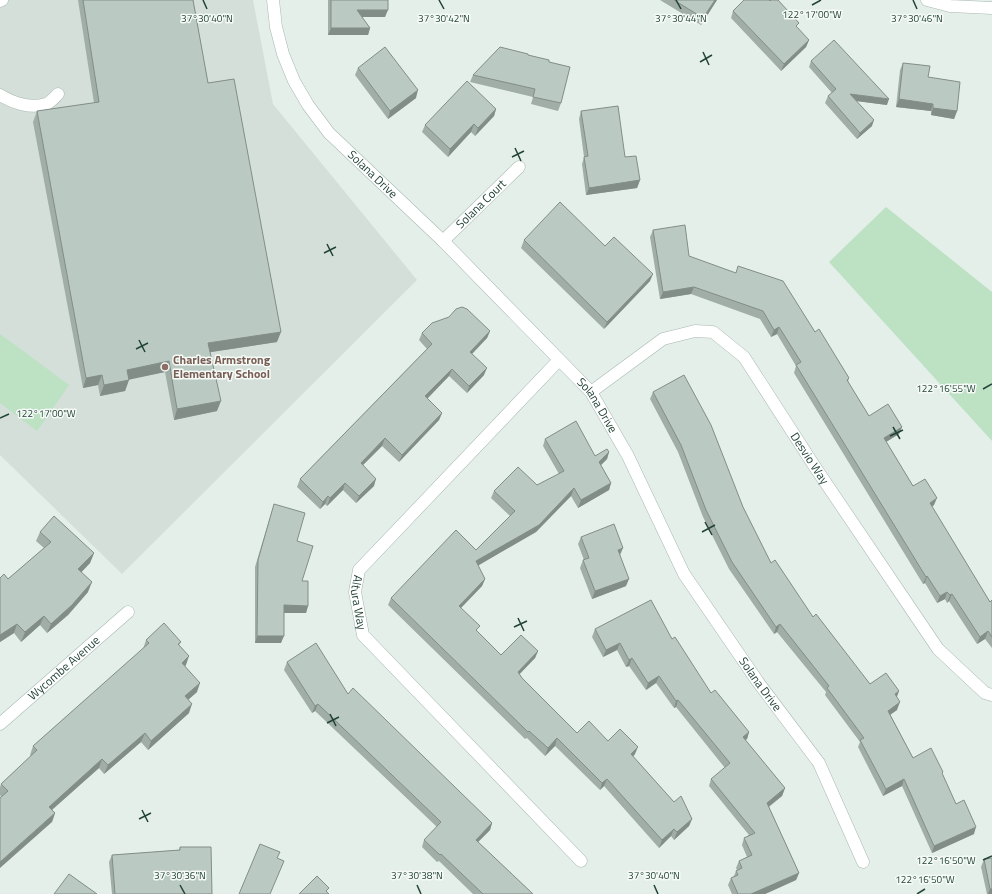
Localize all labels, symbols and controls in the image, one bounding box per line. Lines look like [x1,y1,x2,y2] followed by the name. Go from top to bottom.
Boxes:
[782,7,842,22] text: 122°17'00"W
[181,11,233,26] text: 37°30'40"N
[418,11,470,26] text: 37°30'42"N
[655,11,707,26] text: 37°30'44"N
[891,11,943,26] text: 37°30'46"N
[343,145,402,202] street label: Solana Drive
[451,174,511,233] street label: Solana Court
[173,350,271,383] place label: Charles Armstrong Elementary School
[160,362,170,372] marker: Charles Armstrong Elementary School
[573,373,623,436] street label: Solana Drive
[916,381,976,396] text: 122°16'55"W
[16,406,76,421] text: 122°17'00"W
[786,428,834,488] street label: Desvio Way
[346,574,372,632] street label: Altura Way
[23,631,104,705] street label: Wycombe Avenue
[734,653,787,715] street label: Solana Drive
[916,853,976,868] text: 122°16'50"W
[154,868,206,883] text: 37°30'36"N
[391,868,443,883] text: 37°30'38"N
[628,868,680,883] text: 37°30'40"N
[895,872,955,887] text: 122°16'50"W

